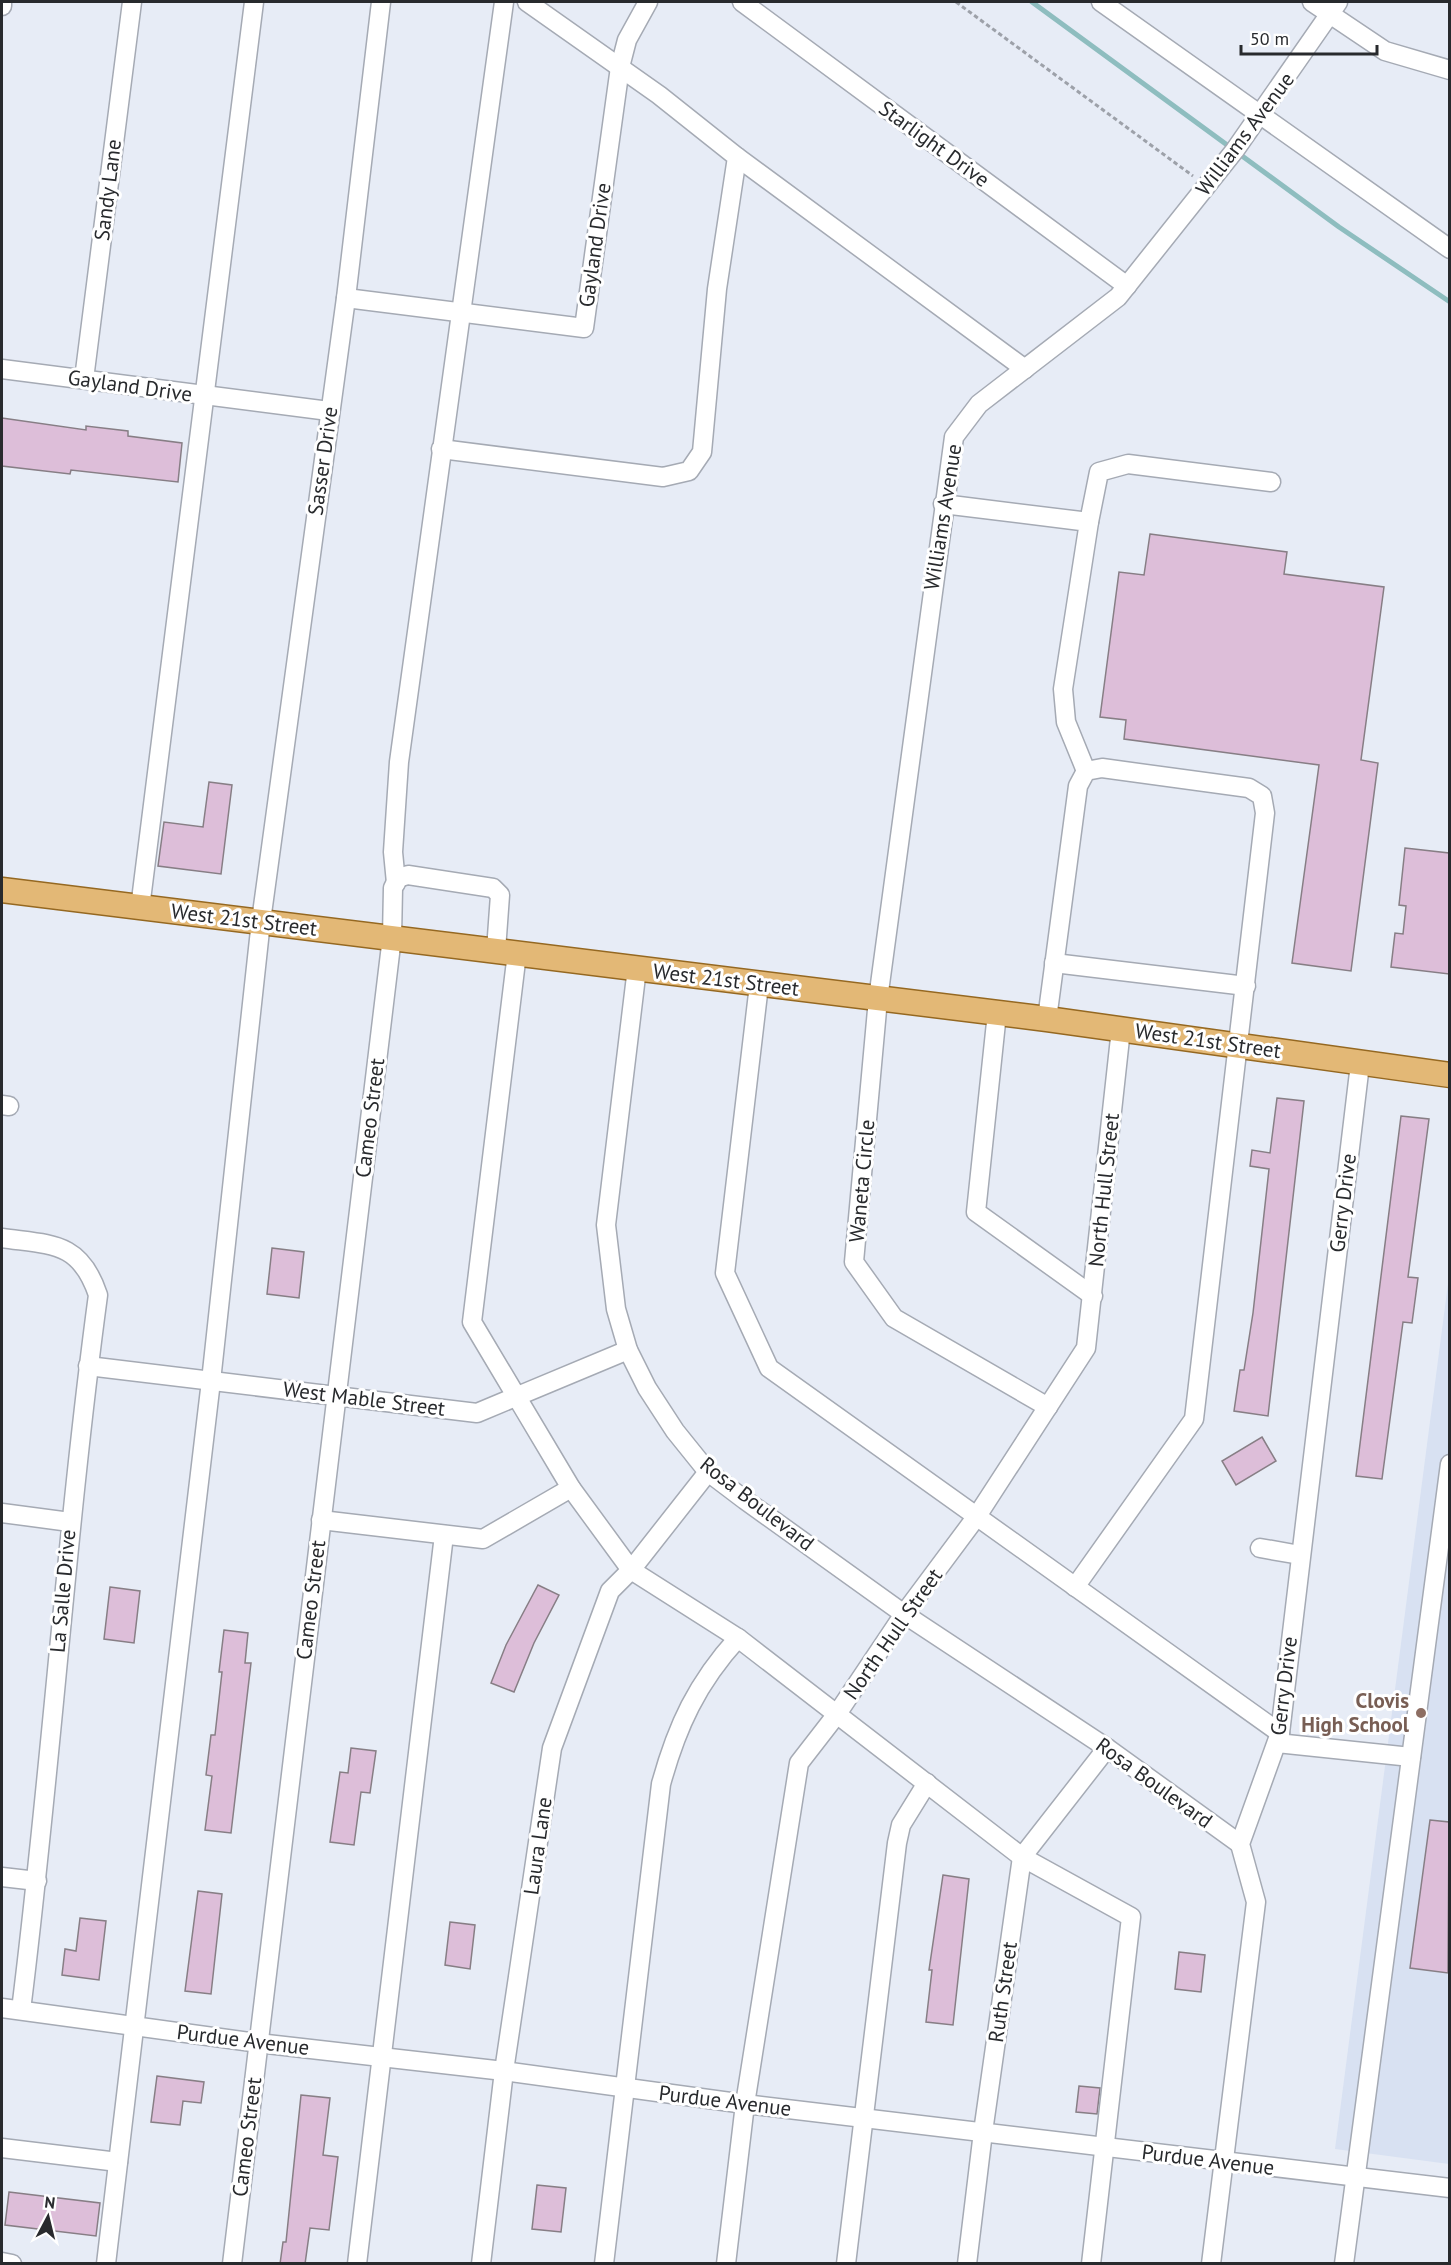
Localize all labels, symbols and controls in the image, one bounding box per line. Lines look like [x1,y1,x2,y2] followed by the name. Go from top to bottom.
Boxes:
[1241,18,1378,56] scale bar
[1250,27,1289,50] text: 50 m
[1189,67,1300,201] street label: Williams Avenue
[874,94,995,193] street label: Starlight Drive
[88,138,127,242] street label: Sandy Lane
[572,181,617,309] street label: Gayland Drive
[66,363,194,408] street label: Gayland Drive
[302,405,344,517] street label: Sasser Drive
[918,442,967,592] street label: Williams Avenue
[170,897,319,942] street label: West 21st Street
[652,957,801,1002] street label: West 21st Street
[1133,1017,1283,1064] street label: West 21st Street
[349,1057,390,1179] street label: Cameo Street
[1082,1112,1125,1268] street label: North Hull Street
[843,1118,880,1244] street label: Waneta Circle
[1323,1152,1362,1254] street label: Gerry Drive
[281,1375,447,1422] street label: West Mable Street
[695,1451,820,1557] street label: Rosa Boulevard
[44,1528,81,1654] street label: La Salle Drive
[290,1539,331,1661] street label: Cameo Street
[837,1563,948,1705] street label: North Hull Street
[1264,1635,1303,1737] street label: Gerry Drive
[1301,1687,1410,1738] place label: Clovis High School
[1414,1706,1428,1720] marker: Clovis High School
[1091,1731,1218,1834] street label: Rosa Boulevard
[517,1795,558,1897] street label: Laura Lane
[982,1940,1023,2044] street label: Ruth Street
[175,2018,311,2061] street label: Purdue Avenue
[226,2076,267,2198] street label: Cameo Street
[657,2079,793,2122] street label: Purdue Avenue
[1140,2138,1276,2181] street label: Purdue Avenue
[18,2187,78,2247] north arrow
[43,2192,56,2213] text: N

